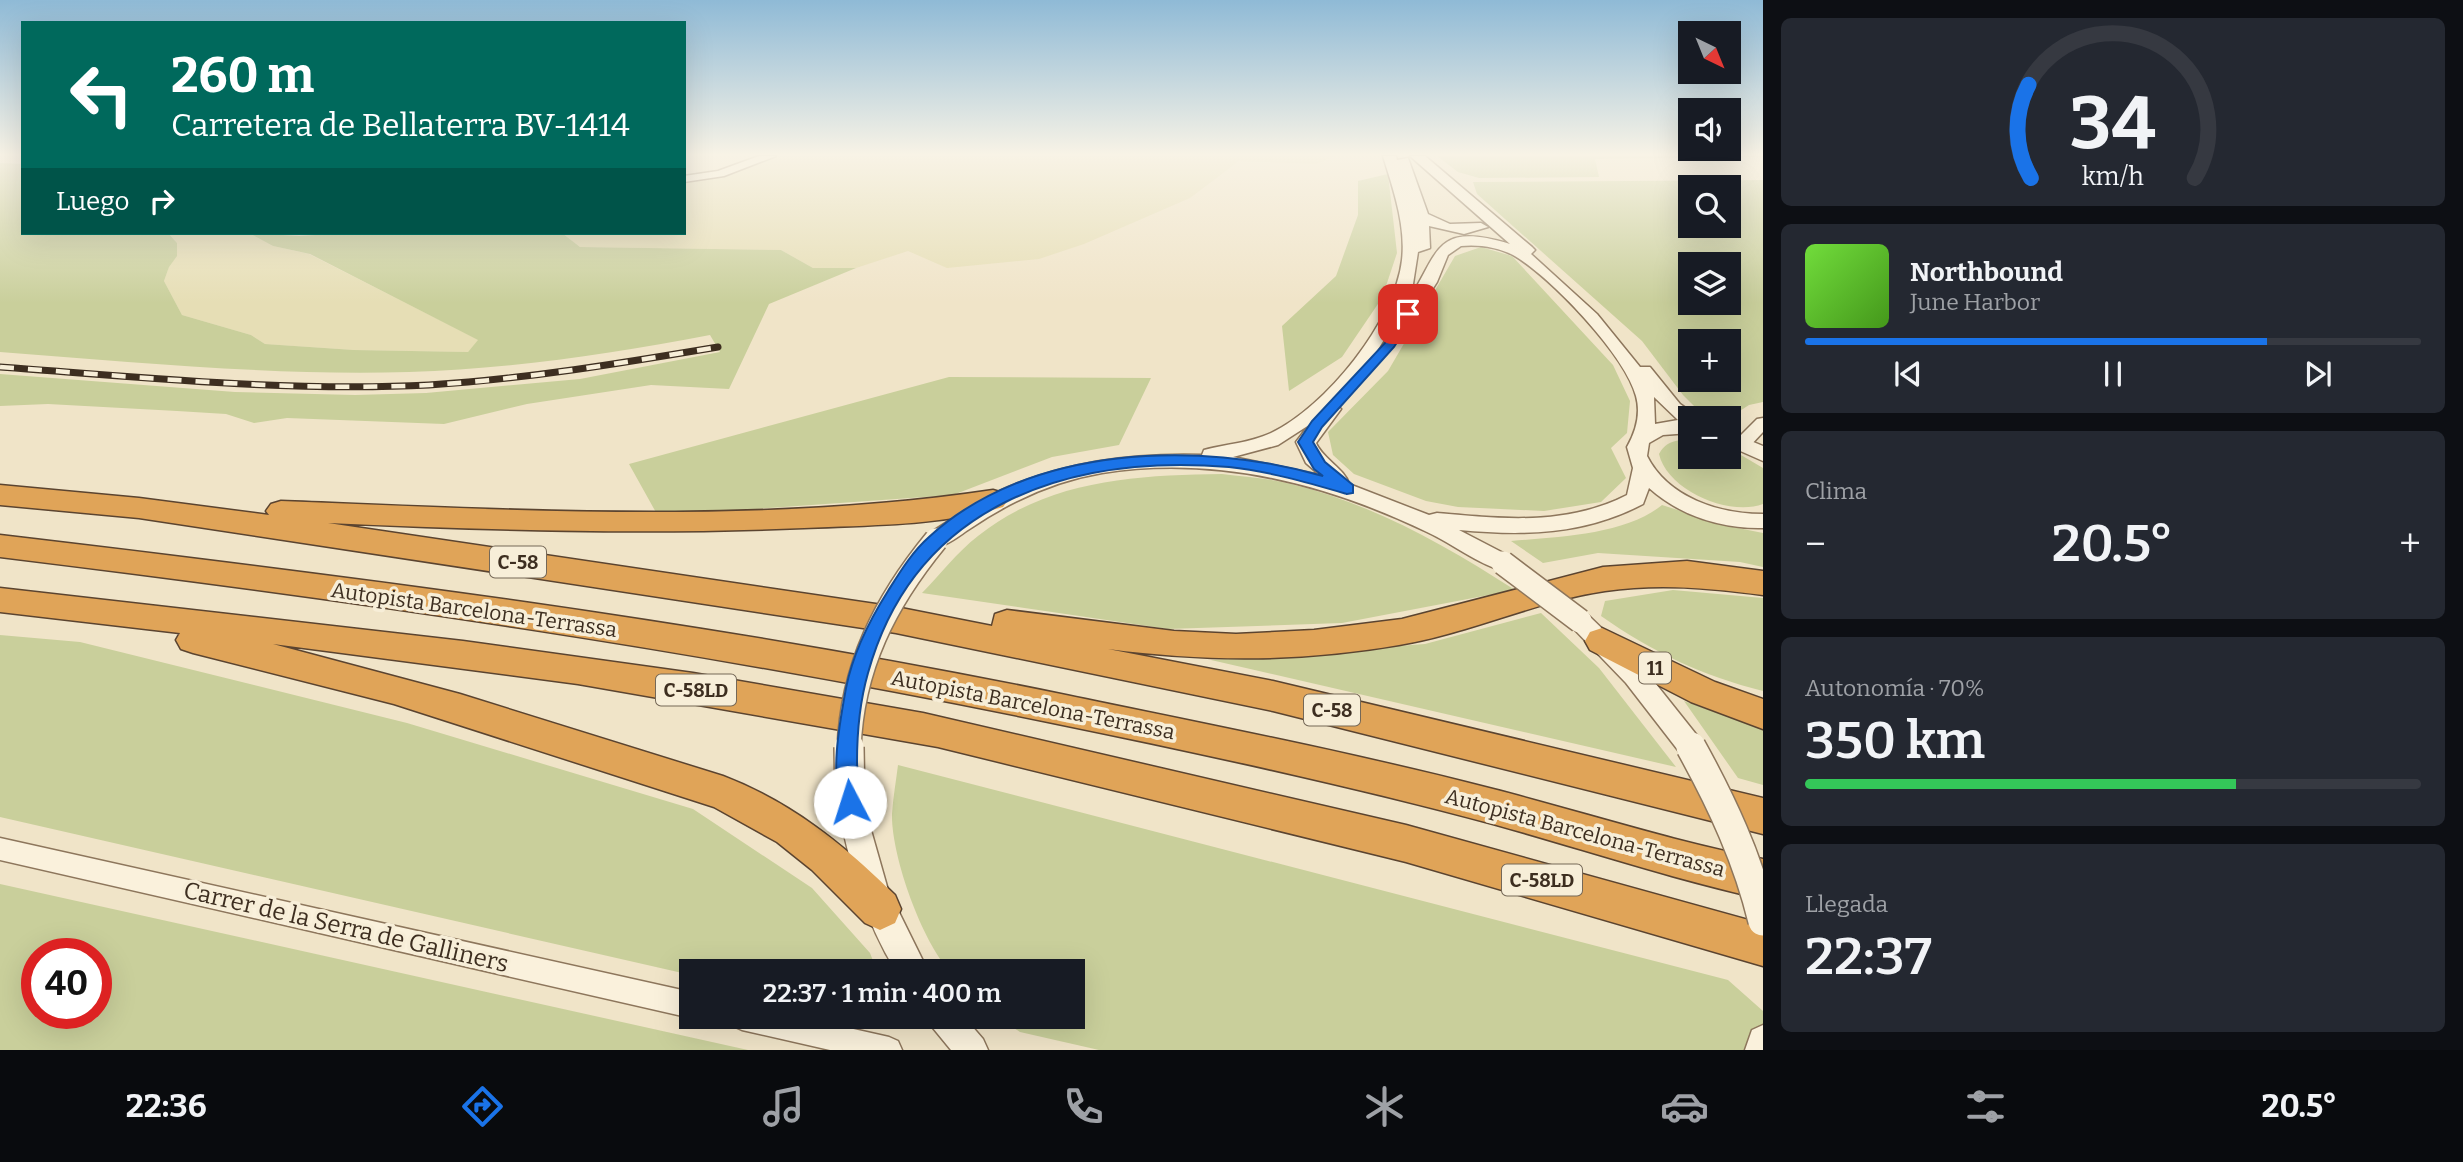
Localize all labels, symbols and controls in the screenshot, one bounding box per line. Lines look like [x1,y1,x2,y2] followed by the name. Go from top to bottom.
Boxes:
[1678,21,1741,84] north arrow
[1678,21,1741,469] map controls
[171,46,314,105] text: 260 m
[56,49,147,140] icon: left
[2070,81,2156,168] text: 34
[1678,98,1741,161] button: sound
[171,106,630,144] text: Carretera de Bellaterra BV-1414
[2082,162,2144,192] text: km/h
[1678,175,1741,238] button: search
[143,182,181,220] icon: right
[56,186,129,217] text: Luego
[1678,252,1741,315] button: layers
[1910,257,2063,288] text: Northbound
[1378,284,1438,344] pin
[1910,288,2040,316] text: June Harbor
[1389,295,1427,333] icon: arrive
[1678,329,1741,392] button: +
[1889,355,1927,393] icon: previous
[2094,355,2132,393] icon: pause
[2299,355,2337,393] icon: next
[1678,406,1741,469] button: −
[1805,477,1867,505] text: Clima
[2052,512,2174,575] text: 20.5°
[1805,521,1826,567] text: −
[2399,521,2421,567] text: +
[490,547,546,578] road number: C-58
[329,577,619,643] street label: Autopista Barcelona-Terrassa
[1639,652,1671,684] road number: 11
[889,665,1178,745] street label: Autopista Barcelona-Terrassa
[656,674,736,706] road number: C-58LD
[1805,674,1984,702] text: Autonomía · 70%
[1304,694,1360,726] road number: C-58
[1805,709,1985,772] text: 350 km
[813,765,887,839] position arrow
[1442,783,1728,883] street label: Autopista Barcelona-Terrassa
[1502,864,1582,895] road number: C-58LD
[181,876,511,978] street label: Carrer de la Serra de Galliners
[1805,890,1888,918] text: Llegada
[1805,925,1932,988] text: 22:37
[21,938,112,1029] speed limit sign: 40
[763,978,1001,1009] text: 22:37 · 1 min · 400 m
[458,1082,507,1131] icon: directions
[759,1082,808,1131] icon: music
[1059,1082,1108,1131] icon: phone
[1360,1082,1409,1131] icon: climate
[1660,1082,1709,1131] icon: car
[1961,1082,2010,1131] icon: filters
[126,1087,207,1125] text: 22:36
[2262,1087,2337,1125] text: 20.5°

